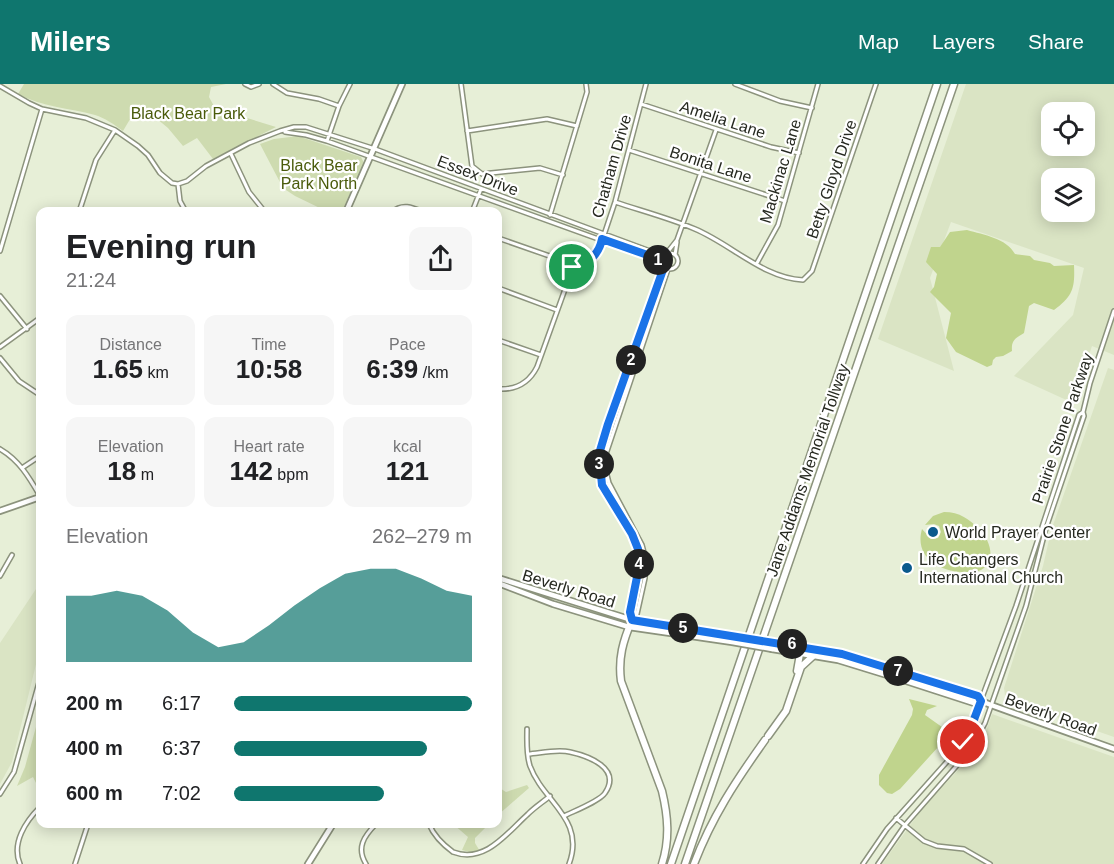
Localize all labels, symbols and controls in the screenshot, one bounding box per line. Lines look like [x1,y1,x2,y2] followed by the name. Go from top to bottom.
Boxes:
[30,26,111,57] text: Milers
[858,30,899,53] text: Map
[932,30,995,53] text: Layers
[1028,30,1084,53] text: Share
[678,98,768,141] street label: Amelia Lane
[1041,102,1095,222] map controls
[1041,102,1095,156] button: locate
[131,105,246,122] park label: Black Bear Park
[589,112,634,220] street label: Chatham Drive
[757,117,804,225] street label: Mackinac Lane
[803,117,860,241] street label: Betty Gloyd Drive
[668,143,754,186] street label: Bonita Lane
[435,152,521,199] street label: Essex Drive
[280,157,358,192] park label: Black Bear Park North
[1041,168,1095,222] button: layers
[409,227,472,290] button: share
[66,228,257,265] text: Evening run
[546,241,597,292] pin
[643,245,673,275] pin: 1
[555,250,588,283] icon: arrive
[654,251,662,268] text: 1
[66,269,116,291] text: 21:24
[100,336,162,353] text: Distance
[252,336,286,353] text: Time
[389,336,426,353] text: Pace
[616,345,646,375] pin: 2
[627,351,635,368] text: 2
[1029,351,1096,506] street label: Prairie Stone Parkway
[92,354,143,384] text: 1.65
[236,354,302,384] text: 10:58
[366,354,418,384] text: 6:39
[763,362,852,579] street label: Jane Addams Memorial Tollway
[143,364,169,381] text: km
[418,364,448,381] text: /km
[98,438,164,455] text: Elevation
[233,438,305,455] text: Heart rate
[393,438,422,455] text: kcal
[584,449,614,479] pin: 3
[595,455,603,472] text: 3
[107,456,136,486] text: 18
[230,456,273,486] text: 142
[386,456,429,486] text: 121
[136,466,154,483] text: m
[273,466,308,483] text: bpm
[945,524,1091,541] place label: World Prayer Center
[66,525,148,547] text: Elevation
[372,525,472,547] text: 262–279 m
[926,525,940,539] marker: World Prayer Center
[624,549,654,579] pin: 4
[919,551,1063,586] place label: Life Changers International Church
[635,555,643,572] text: 4
[900,561,914,575] marker: Life Changers International Church
[520,566,617,611] street label: Beverly Road
[668,613,698,643] pin: 5
[679,619,687,636] text: 5
[777,629,807,659] pin: 6
[788,635,796,652] text: 6
[883,656,913,686] pin: 7
[894,662,902,679] text: 7
[1003,690,1099,739] street label: Beverly Road
[66,692,123,714] text: 200 m
[162,692,201,714] text: 6:17
[937,716,988,767] pin
[946,725,979,758] icon: check
[66,737,123,759] text: 400 m
[162,737,201,759] text: 6:37
[66,782,123,804] text: 600 m
[162,782,201,804] text: 7:02

